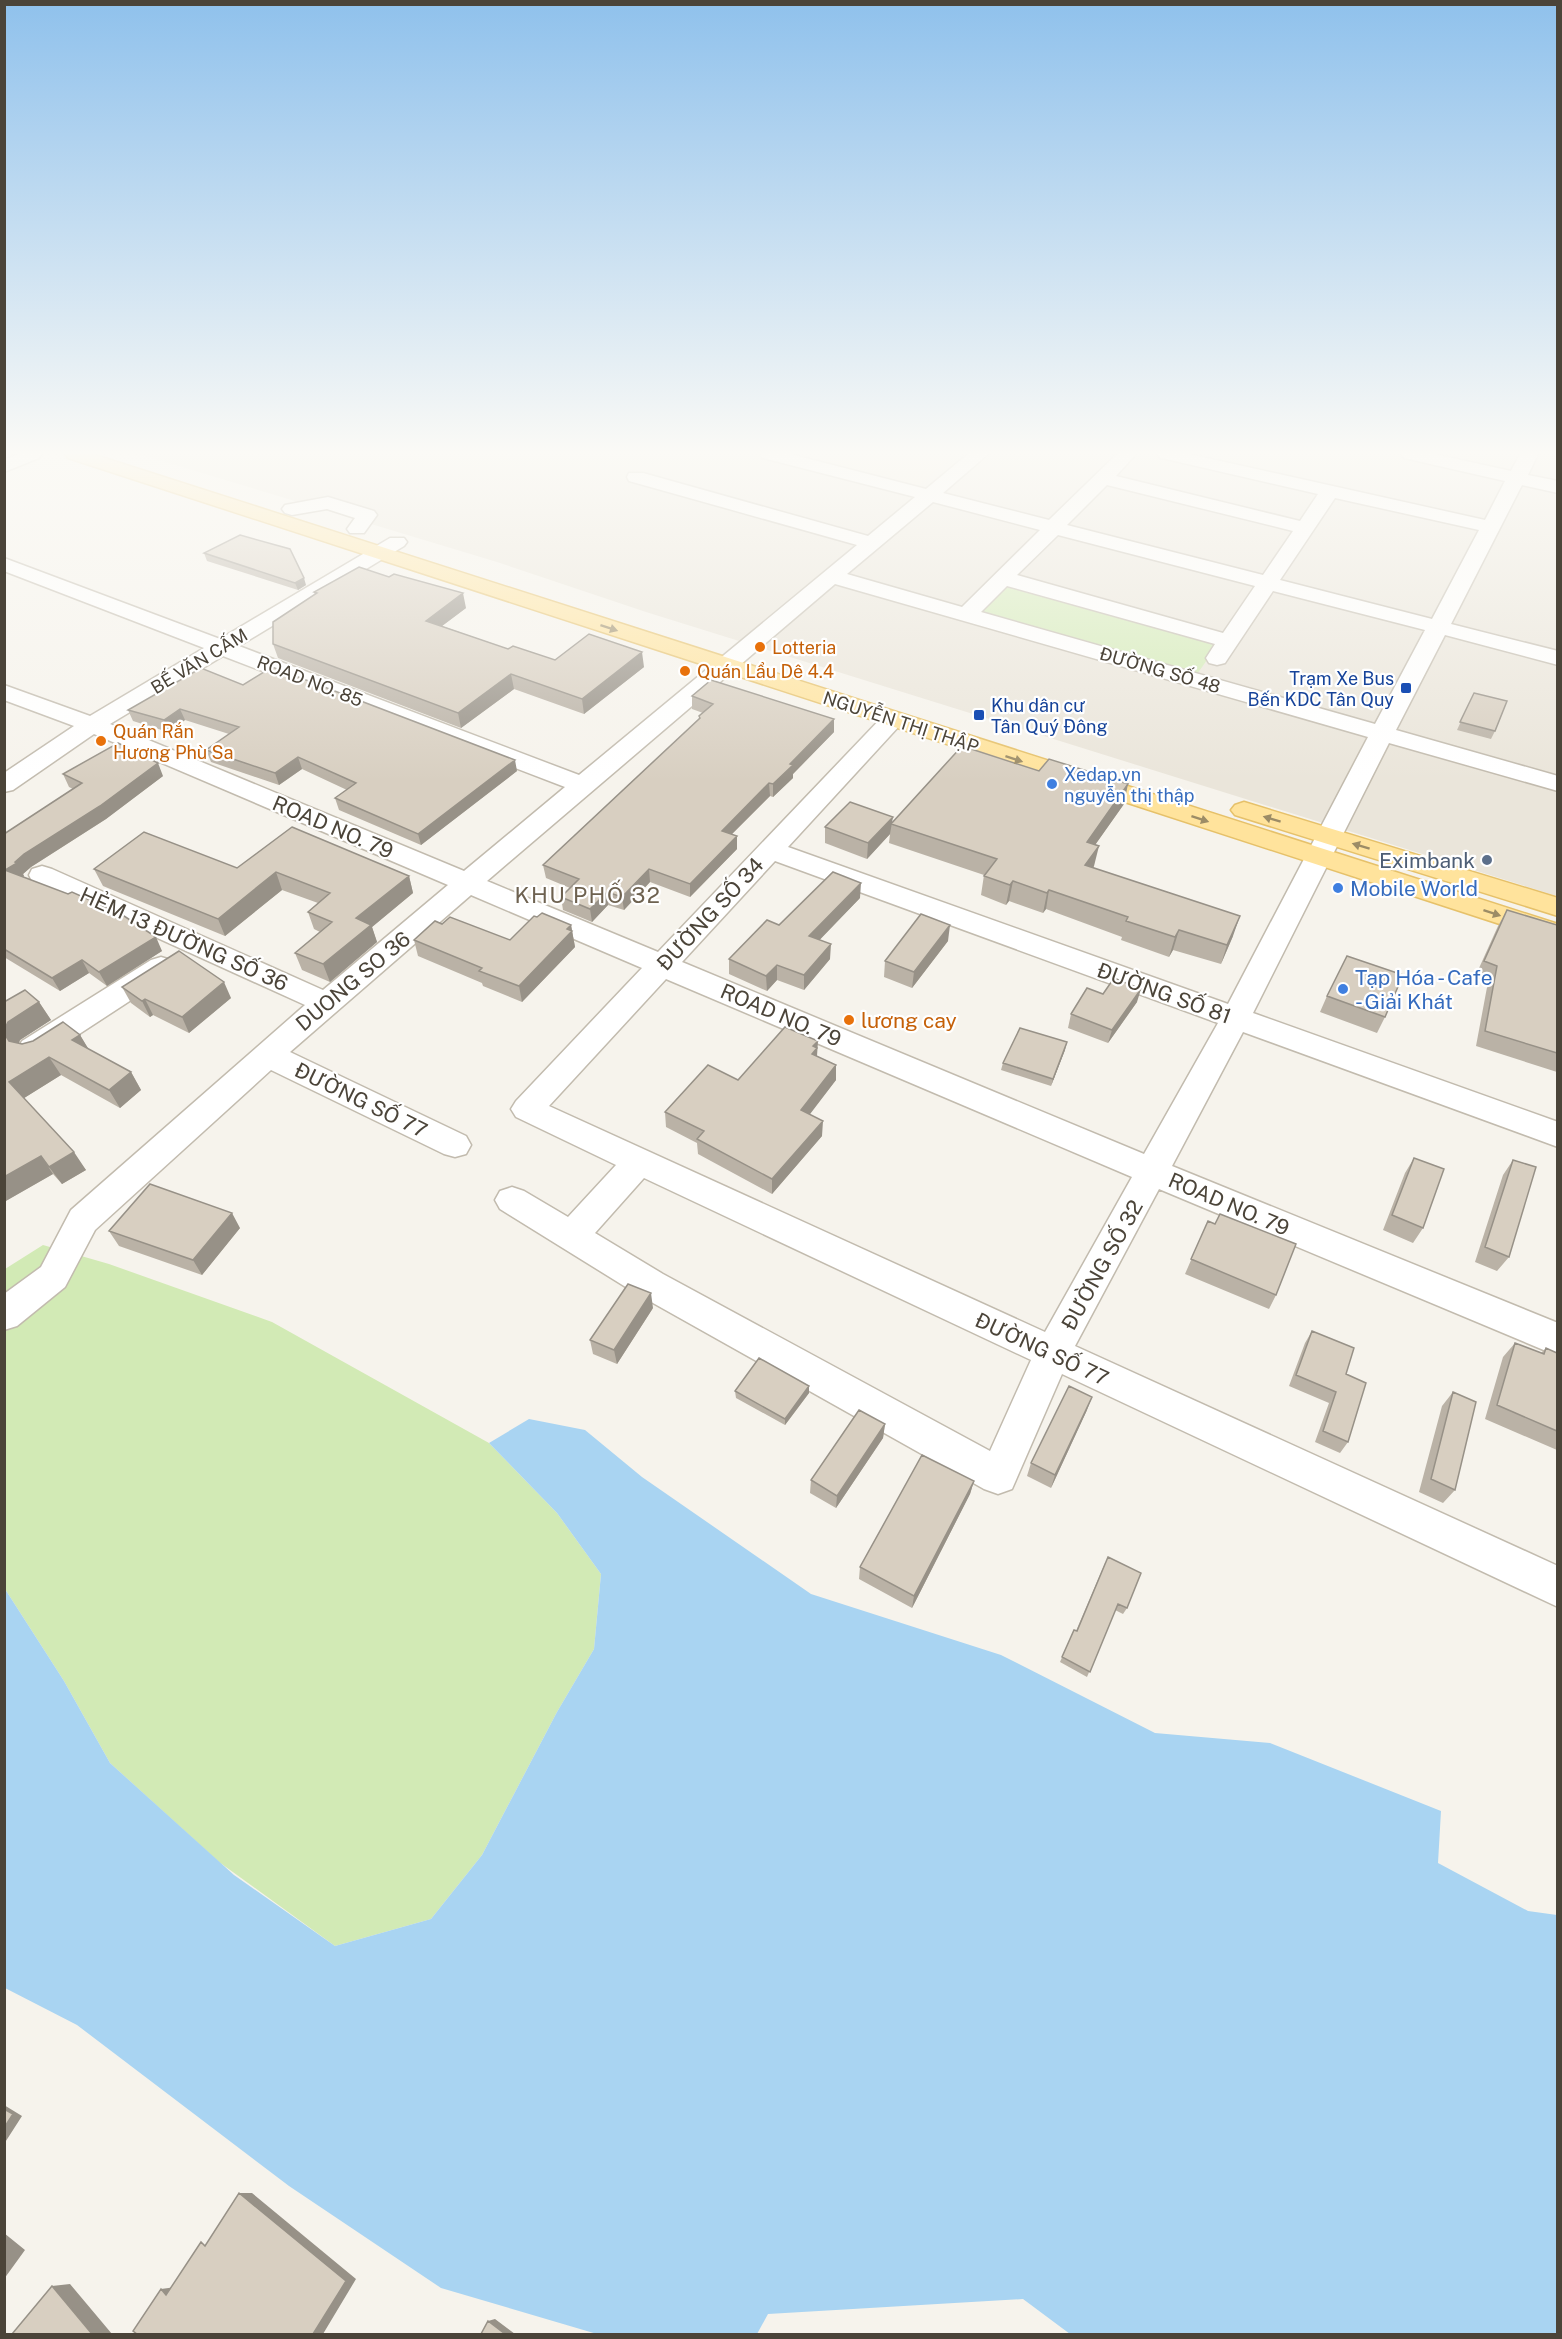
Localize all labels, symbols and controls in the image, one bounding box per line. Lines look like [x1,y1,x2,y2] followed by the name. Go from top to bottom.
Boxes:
[145,621,251,698] street label: BẾ VĂN CẤM
[600,624,618,633] one-way arrow
[772,637,836,658] place label: Lotteria
[753,640,767,654] marker: Lotteria
[1097,640,1224,697] street label: ĐƯỜNG SỐ 48
[254,651,366,711] street label: ROAD NO. 85
[697,661,834,682] place label: Quán Lẩu Dê 4.4
[678,664,692,678] marker: Quán Lẩu Dê 4.4
[1248,668,1394,710] place label: Trạm Xe Bus Bến KDC Tân Quy
[1399,681,1413,695] marker: Trạm Xe Bus Bến KDC Tân Quy
[821,683,983,757] street label: NGUYỄN THỊ THẬP
[991,695,1108,737] place label: Khu dân cư Tân Quý Đông
[972,708,986,722] marker: Khu dân cư Tân Quý Đông
[113,721,234,763] place label: Quán Rắn Hương Phù Sa
[94,734,108,748] marker: Quán Rắn Hương Phù Sa
[1005,755,1023,764] one-way arrow
[1064,764,1194,806] place label: Xedap.vn nguyễn thị thập
[1045,777,1059,791] marker: Xedap.vn nguyễn thị thập
[269,790,397,864] street label: ROAD NO. 79
[1263,814,1281,823] one-way arrow
[1191,815,1209,824] one-way arrow
[1352,841,1370,850] one-way arrow
[1379,848,1475,873] place label: Eximbank
[650,851,769,976] street label: ĐƯỜNG SỐ 34
[1480,853,1494,867] marker: Eximbank
[1350,876,1478,901] place label: Mobile World
[515,879,661,908] district label: KHU PHỐ 32
[76,880,293,996] street label: HẺM 13 ĐƯỜNG SỐ 36
[1331,881,1345,895] marker: Mobile World
[1483,909,1501,919] one-way arrow
[291,926,415,1036] street label: DUONG SO 36
[1093,955,1235,1029] street label: ĐƯỜNG SỐ 81
[1355,965,1493,1014] place label: Tạp Hóa - Cafe - Giải Khát
[717,978,845,1052] street label: ROAD NO. 79
[1336,982,1350,996] marker: Tạp Hóa - Cafe - Giải Khát
[861,1008,957,1033] place label: lương cay
[842,1013,856,1027] marker: lương cay
[291,1055,432,1143] street label: ĐƯỜNG SỐ 77
[1165,1167,1293,1241] street label: ROAD NO. 79
[1054,1195,1148,1334] street label: ĐƯỜNG SỐ 32
[971,1305,1114,1391] street label: ĐƯỜNG SỐ 77

